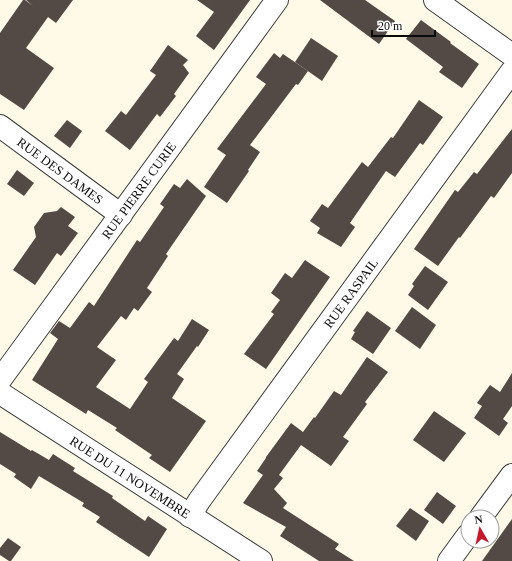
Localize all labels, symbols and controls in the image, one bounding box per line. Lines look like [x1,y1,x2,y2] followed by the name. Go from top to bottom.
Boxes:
[372,12,435,38] scale bar
[378,19,403,33] text: 20 m
[14,134,106,207] street label: RUE DES DAMES
[98,139,179,242] street label: RUE PIERRE CURIE
[321,255,381,331] street label: RUE RASPAIL
[67,433,193,522] street label: RUE DU 11 NOVEMBRE
[460,509,500,549] north arrow
[474,513,483,526] text: N

